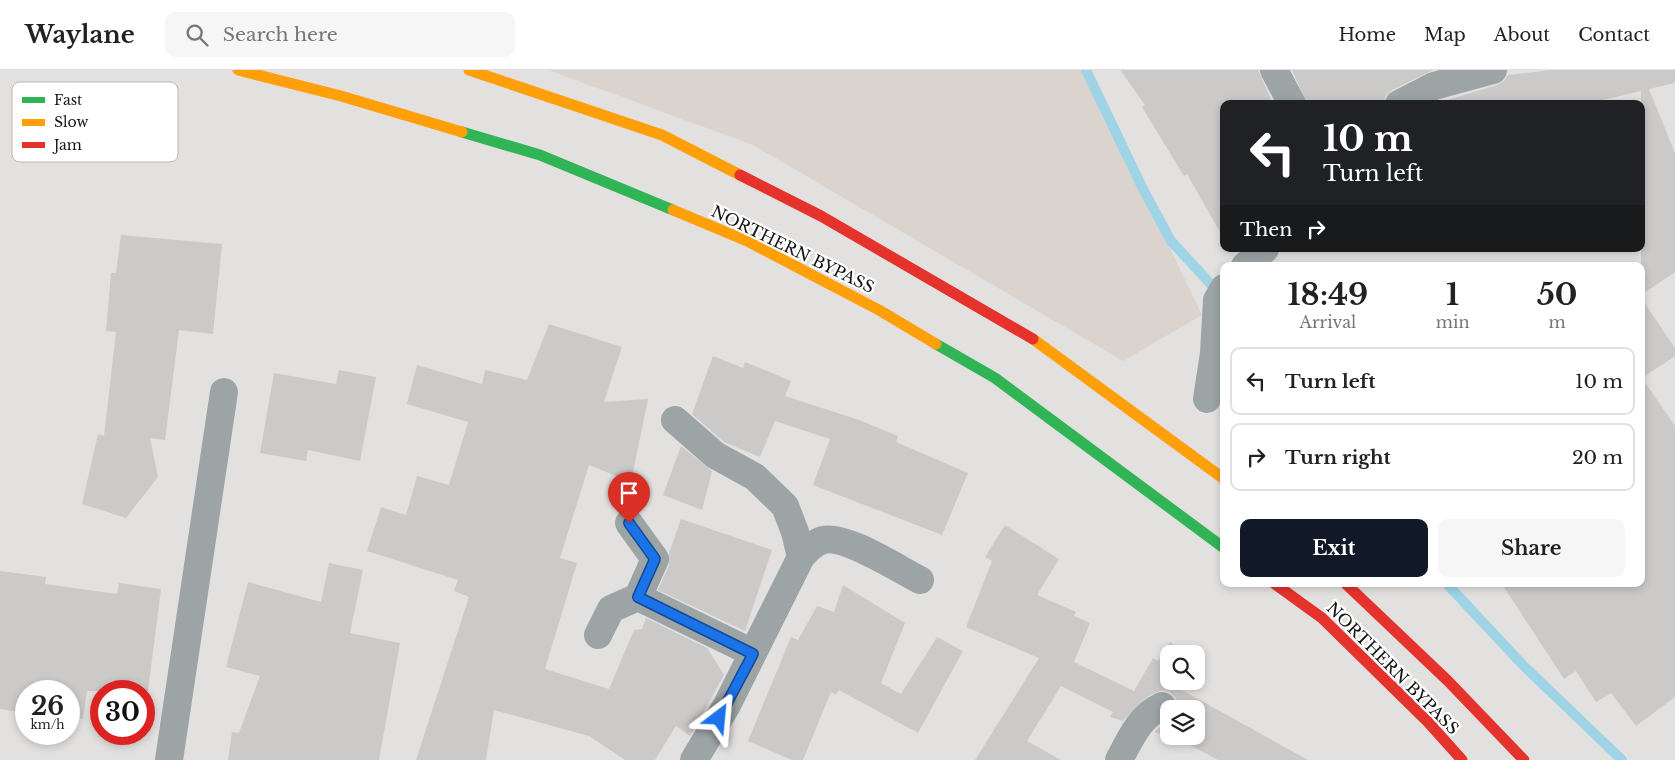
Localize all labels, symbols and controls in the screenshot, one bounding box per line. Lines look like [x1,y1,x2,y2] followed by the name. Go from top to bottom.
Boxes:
[165,12,515,57] search box
[25,20,135,49] text: Waylane
[183,21,211,49] icon: search
[223,23,338,46] text: Search here
[1338,24,1396,46] text: Home
[1424,24,1466,46] text: Map
[1494,24,1550,46] text: About
[1578,24,1650,46] text: Contact
[12,82,178,162] legend
[54,91,83,109] text: Fast
[54,113,88,131] text: Slow
[1323,117,1413,160] text: 10 m
[1240,120,1305,185] icon: left
[52,136,82,154] text: Jam
[1323,160,1423,187] text: Turn left
[708,201,878,297] street label: NORTHERN BYPASS
[1302,215,1330,243] icon: right
[1240,218,1292,241] text: Then
[1288,276,1368,313] text: 18:49
[1446,276,1459,313] text: 1
[1537,276,1577,313] text: 50
[1300,312,1356,332] text: Arrival
[1436,312,1469,332] text: min
[1549,312,1566,332] text: m
[1242,367,1270,395] icon: left
[1285,370,1376,393] text: Turn left
[1575,370,1623,393] text: 10 m
[1242,443,1270,471] icon: right
[1285,446,1391,469] text: Turn right
[1572,446,1623,469] text: 20 m
[608,472,650,523] pin
[615,479,643,507] icon: arrive
[1240,519,1428,577] button: Exit
[1438,519,1625,577] button: Share
[1323,598,1463,738] street label: NORTHERN BYPASS
[1160,645,1205,745] map controls
[1160,645,1205,690] button: search
[90,680,155,745] speed limit sign: 30
[31,691,64,722] text: 26
[692,691,744,743] position arrow
[1160,700,1205,745] button: layers
[30,717,65,732] text: km/h

